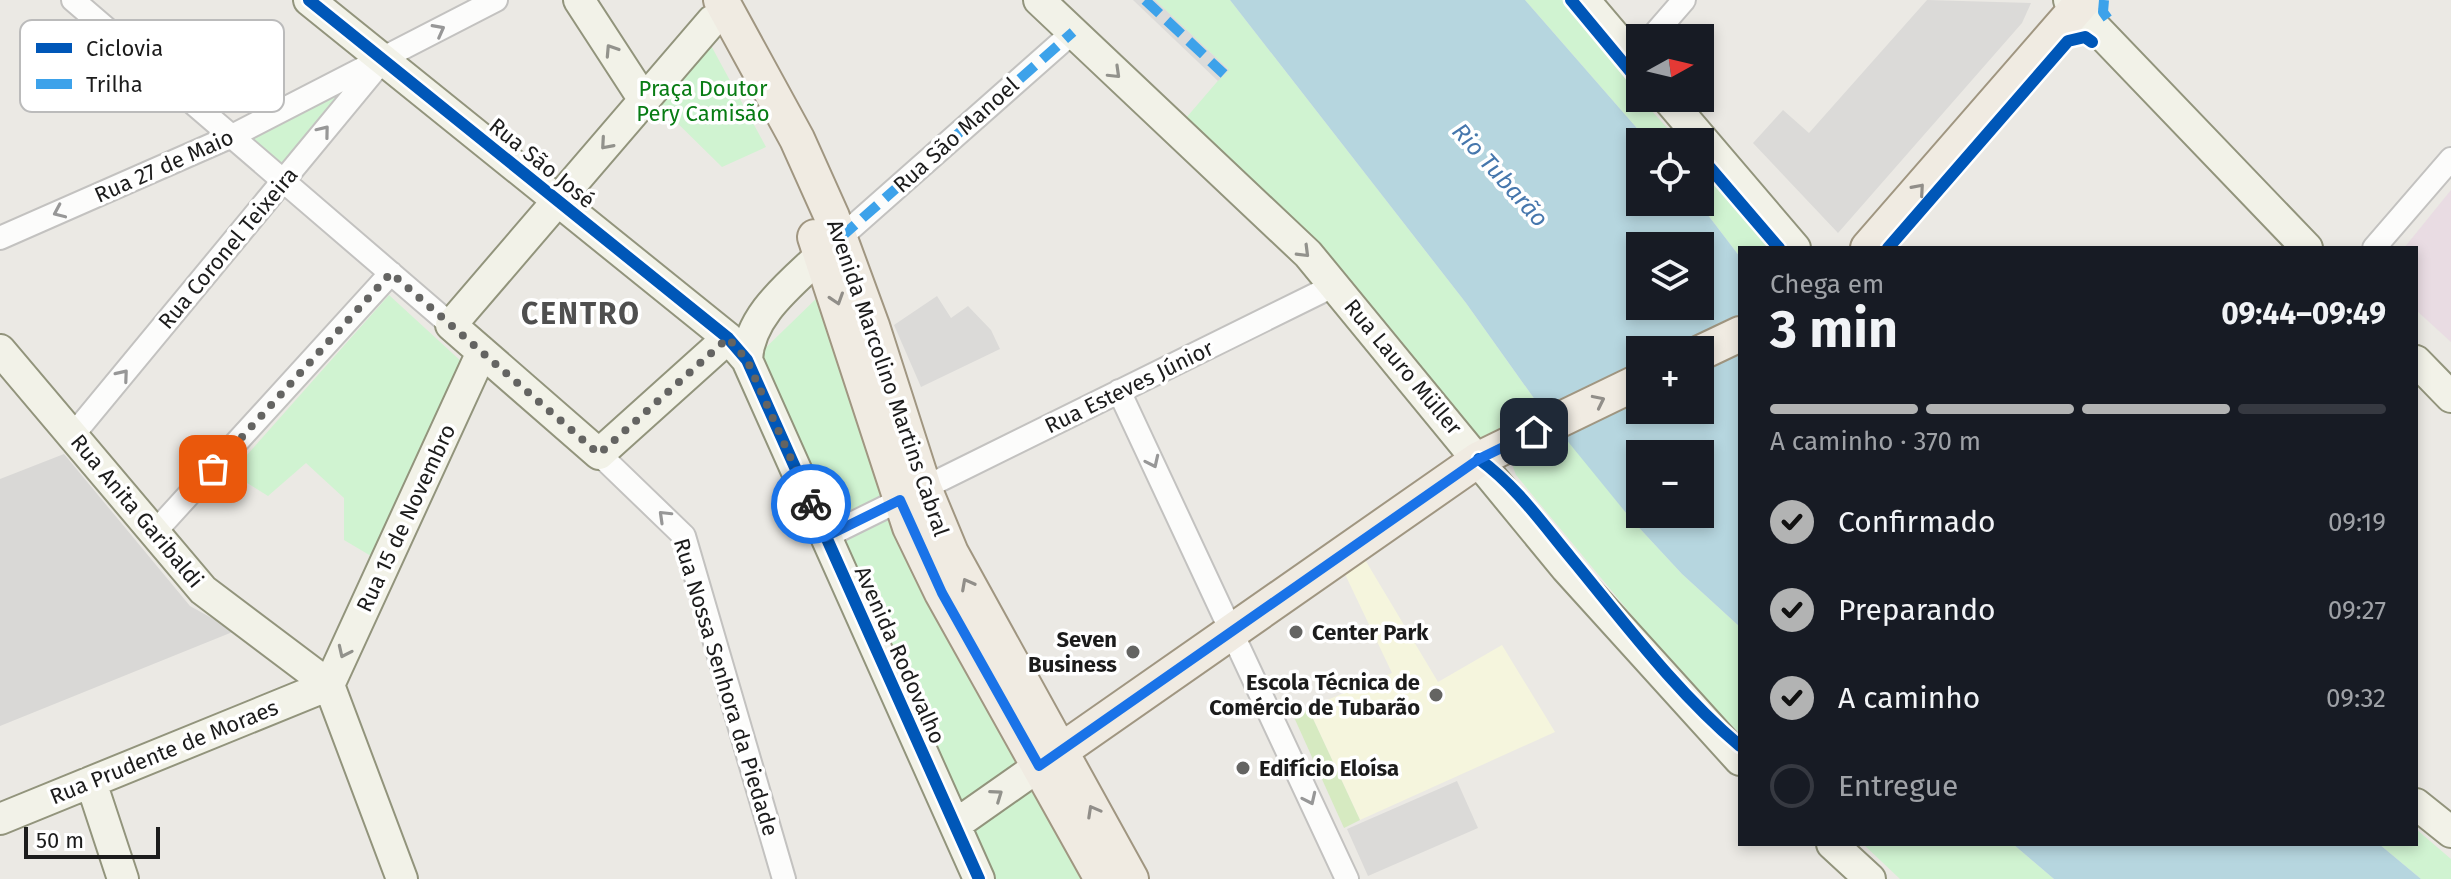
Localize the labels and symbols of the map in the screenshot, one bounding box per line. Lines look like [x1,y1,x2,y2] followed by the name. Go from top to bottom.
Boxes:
[20,20,284,112] legend
[431,24,446,39] one-way arrow
[1626,24,1714,112] north arrow
[86,35,163,62] text: Ciclovia
[606,44,621,59] one-way arrow
[1106,64,1121,78] one-way arrow
[86,71,143,98] text: Trilha
[888,71,1024,199] street label: Rua São Manoel
[636,75,770,127] park label: Praça Doutor Pery Camisão
[484,112,600,214] street label: Rua São José
[1446,117,1554,233] water label: Rio Tubarão
[90,123,238,209] street label: Rua 27 de Maio
[314,126,329,141] one-way arrow
[601,134,616,149] one-way arrow
[152,161,304,335] street label: Rua Coronel Teixeira
[1909,184,1924,199] one-way arrow
[53,202,67,218] one-way arrow
[821,216,955,540] street label: Avenida Marcolino Martins Cabral
[1295,242,1309,257] one-way arrow
[827,292,843,306] one-way arrow
[1338,294,1468,441] street label: Rua Lauro Müller
[521,296,641,332] district label: CENTRO
[1040,334,1218,439] street label: Rua Esteves Júnior
[113,370,128,384] one-way arrow
[1590,395,1605,411] one-way arrow
[1500,398,1568,466] pin
[351,420,461,616] street label: Rua 15 de Novembro
[65,429,209,593] street label: Rua Anita Garibaldi
[179,435,247,503] pin
[1143,454,1159,468] one-way arrow
[771,464,851,544] courier
[658,511,673,525] one-way arrow
[668,535,784,839] street label: Rua Nossa Senhora da Piedade
[849,562,951,748] street label: Avenida Rodovalho
[961,577,976,592] one-way arrow
[1312,619,1429,646] place label: Center Park
[1287,623,1305,641] marker: Center Park
[1028,626,1117,678] place label: Seven Business
[338,643,354,658] one-way arrow
[1124,643,1142,661] marker: Seven Business
[1209,669,1420,721] place label: Escola Técnica de Comércio de Tubarão
[1427,686,1445,704] marker: Escola Técnica de Comércio de Tubarão
[46,694,282,810] street label: Rua Prudente de Moraes
[1259,755,1399,782] place label: Edifício Eloísa
[1234,759,1252,777] marker: Edifício Eloísa
[988,790,1002,805] one-way arrow
[1300,791,1316,805] one-way arrow
[1087,805,1103,820] one-way arrow
[24,823,160,859] scale bar

